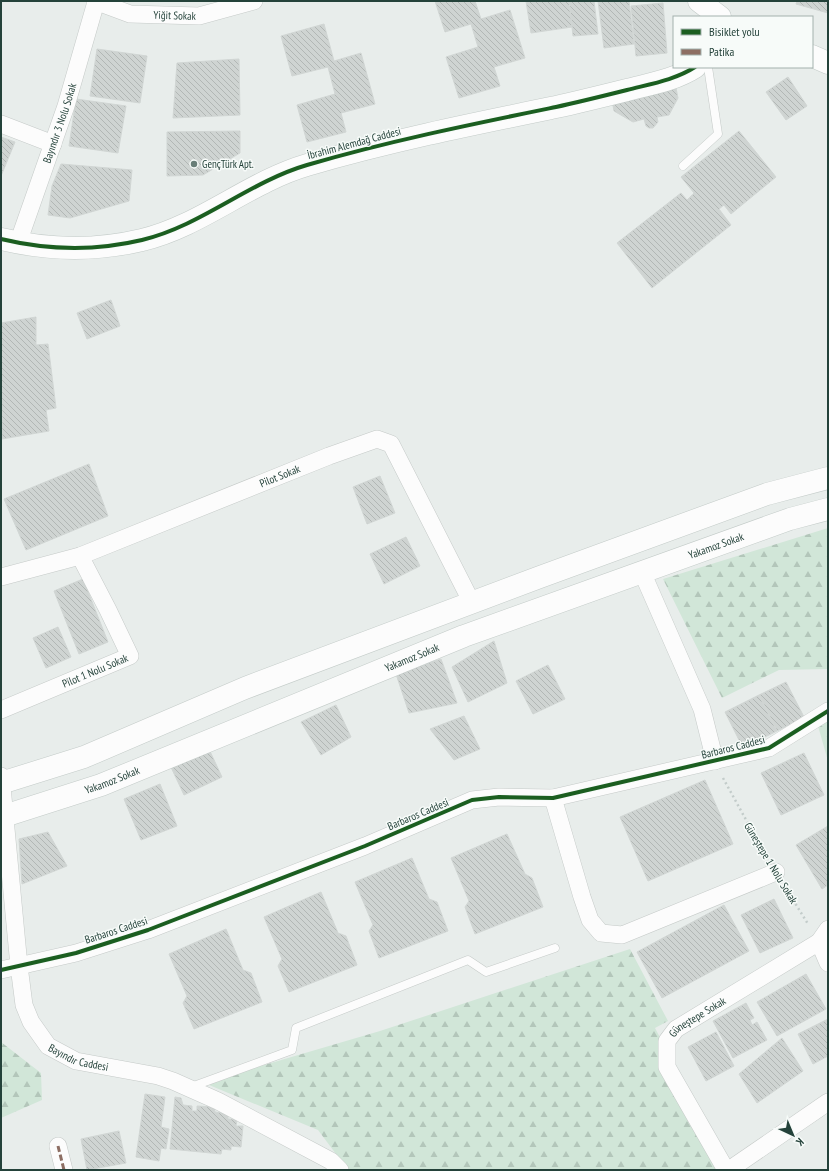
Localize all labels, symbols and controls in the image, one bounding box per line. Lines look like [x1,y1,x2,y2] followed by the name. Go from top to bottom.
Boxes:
[153,8,197,23] street label: Yiğit Sokak
[673,16,813,68] legend
[709,24,760,39] text: Bisiklet yolu
[709,44,734,59] text: Patika
[40,81,79,165] street label: Bayındır 3 Nolu Sokak
[306,124,402,162] street label: İbrahim Alemdağ Caddesi
[202,157,254,171] place label: GençTürk Apt.
[189,159,199,169] marker: GençTürk Apt.
[257,461,303,490] street label: Pilot Sokak
[686,529,746,562] street label: Yakamoz Sokak
[382,640,442,675] street label: Yakamoz Sokak
[60,650,131,691] street label: Pilot 1 Nolu Sokak
[700,732,766,762] street label: Barbaros Caddesi
[83,763,142,797] street label: Yakamoz Sokak
[385,795,451,833] street label: Barbaros Caddesi
[741,820,801,907] street label: Güneştepe 1 Nolu Sokak
[83,913,149,947] street label: Barbaros Caddesi
[665,993,729,1040] street label: Güneştepe Sokak
[46,1041,109,1074] street label: Bayındır Caddesi
[773,1115,813,1155] north arrow
[793,1135,807,1149] text: K

